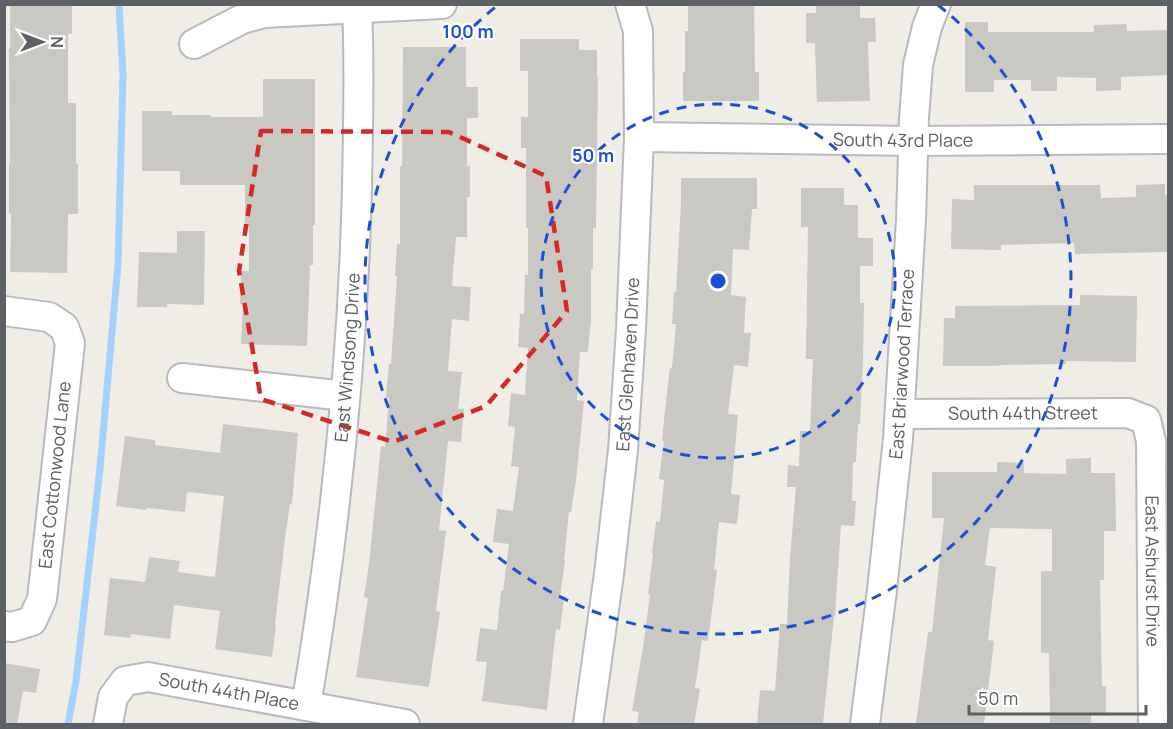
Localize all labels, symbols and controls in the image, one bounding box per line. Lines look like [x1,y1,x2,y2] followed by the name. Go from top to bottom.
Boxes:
[12,12,72,72] north arrow
[442,19,494,43] text: 100 m
[46,36,68,48] text: N
[833,127,973,152] street label: South 43rd Place
[572,143,614,167] text: 50 m
[883,268,919,460] street label: East Briarwood Terrace
[708,271,728,291] centre of rings
[328,272,365,443] street label: East Windsong Drive
[610,277,644,452] street label: East Glenhaven Drive
[32,380,76,570] street label: East Cottonwood Lane
[948,400,1098,425] street label: South 44th Street
[1140,495,1165,647] street label: East Ashurst Drive
[157,666,301,715] street label: South 44th Place
[969,678,1146,716] scale bar
[978,686,1018,710] text: 50 m

